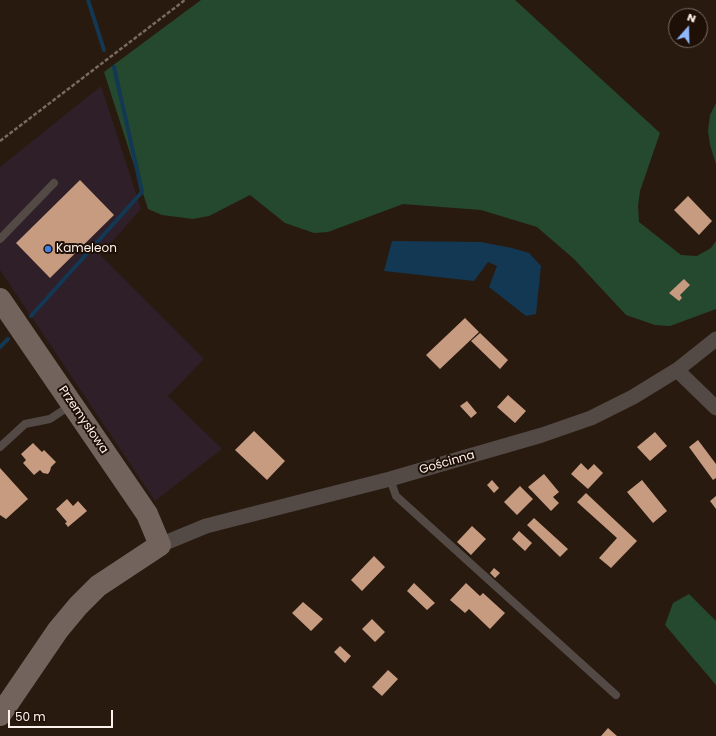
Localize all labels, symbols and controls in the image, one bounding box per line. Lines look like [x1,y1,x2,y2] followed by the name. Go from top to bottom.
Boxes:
[668,8,708,48] north arrow
[685,9,698,27] text: N
[56,242,117,256] place label: Kameleon
[43,244,53,254] marker: Kameleon
[55,383,111,457] street label: Przemysłowa
[418,448,476,478] street label: Gościnna
[10,702,115,728] scale bar
[15,708,46,725] text: 50 m

